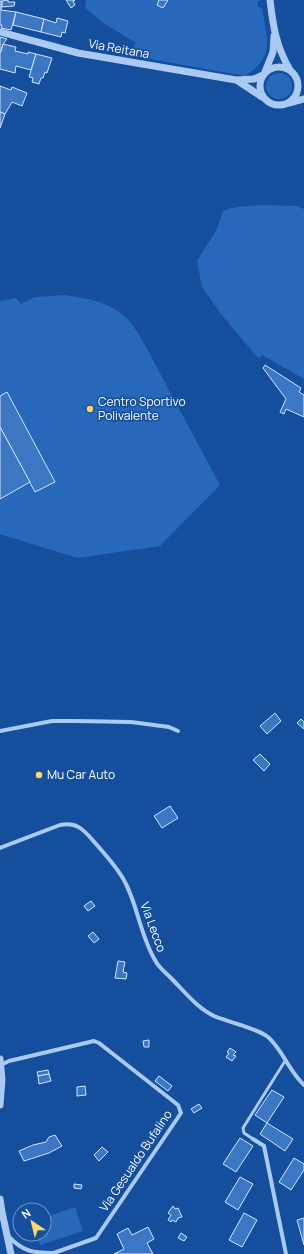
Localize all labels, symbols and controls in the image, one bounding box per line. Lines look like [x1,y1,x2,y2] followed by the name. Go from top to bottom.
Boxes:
[87,35,151,62] street label: Via Reitana
[98,393,186,424] place label: Centro Sportivo Polivalente
[85,404,95,414] marker: Centro Sportivo Polivalente
[47,766,115,783] place label: Mu Car Auto
[34,770,44,780] marker: Mu Car Auto
[137,899,170,954] street label: Via Lecco
[95,1107,176,1215] street label: Via Gesualdo Bufalino
[12,1202,52,1242] north arrow
[18,1205,34,1222] text: N

